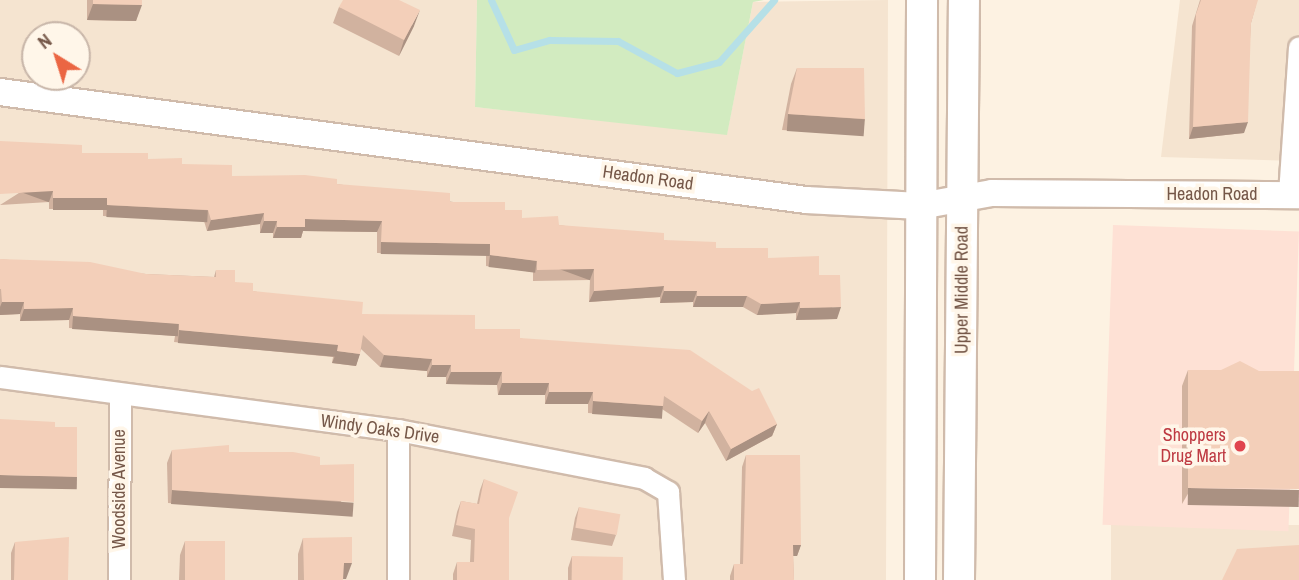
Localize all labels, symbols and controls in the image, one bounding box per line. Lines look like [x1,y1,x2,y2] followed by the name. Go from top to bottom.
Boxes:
[21,21,91,91] north arrow
[32,27,57,55] text: N
[601,161,695,195] street label: Headon Road
[1166,183,1258,205] street label: Headon Road
[951,226,973,354] street label: Upper Middle Road
[319,410,441,448] street label: Windy Oaks Drive
[1160,425,1226,467] place label: Shoppers Drug Mart
[108,429,130,549] street label: Woodside Avenue
[1232,438,1248,454] marker: Shoppers Drug Mart

